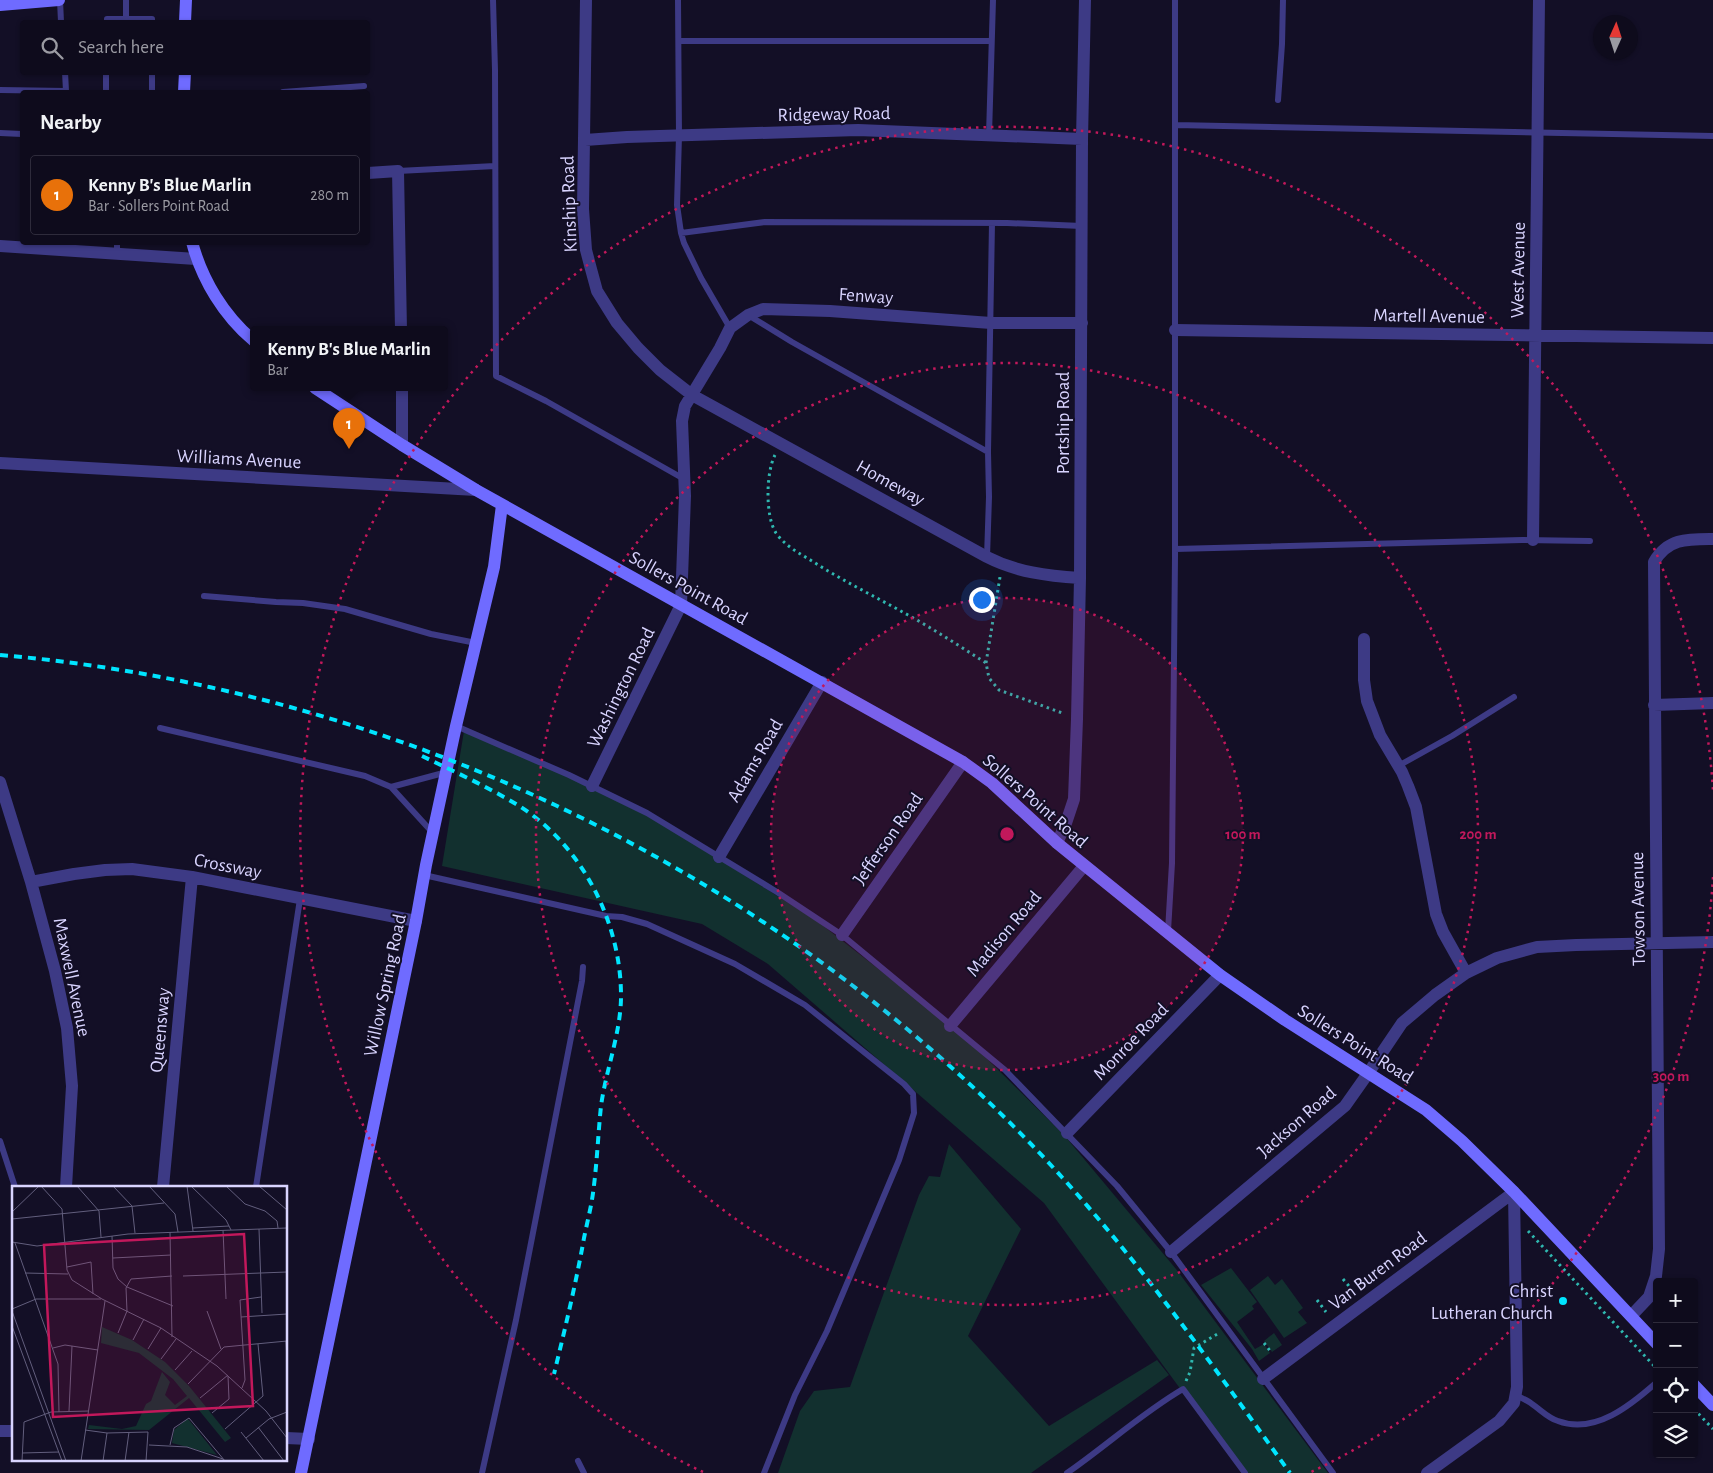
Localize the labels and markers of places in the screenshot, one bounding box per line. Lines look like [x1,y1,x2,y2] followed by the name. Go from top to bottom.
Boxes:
[333,408,365,449] pin: 1
[998,825,1016,843] centre of rings
[1431,1282,1553,1323] place label: Christ Lutheran Church
[1557,1295,1569,1307] marker: Christ Lutheran Church

